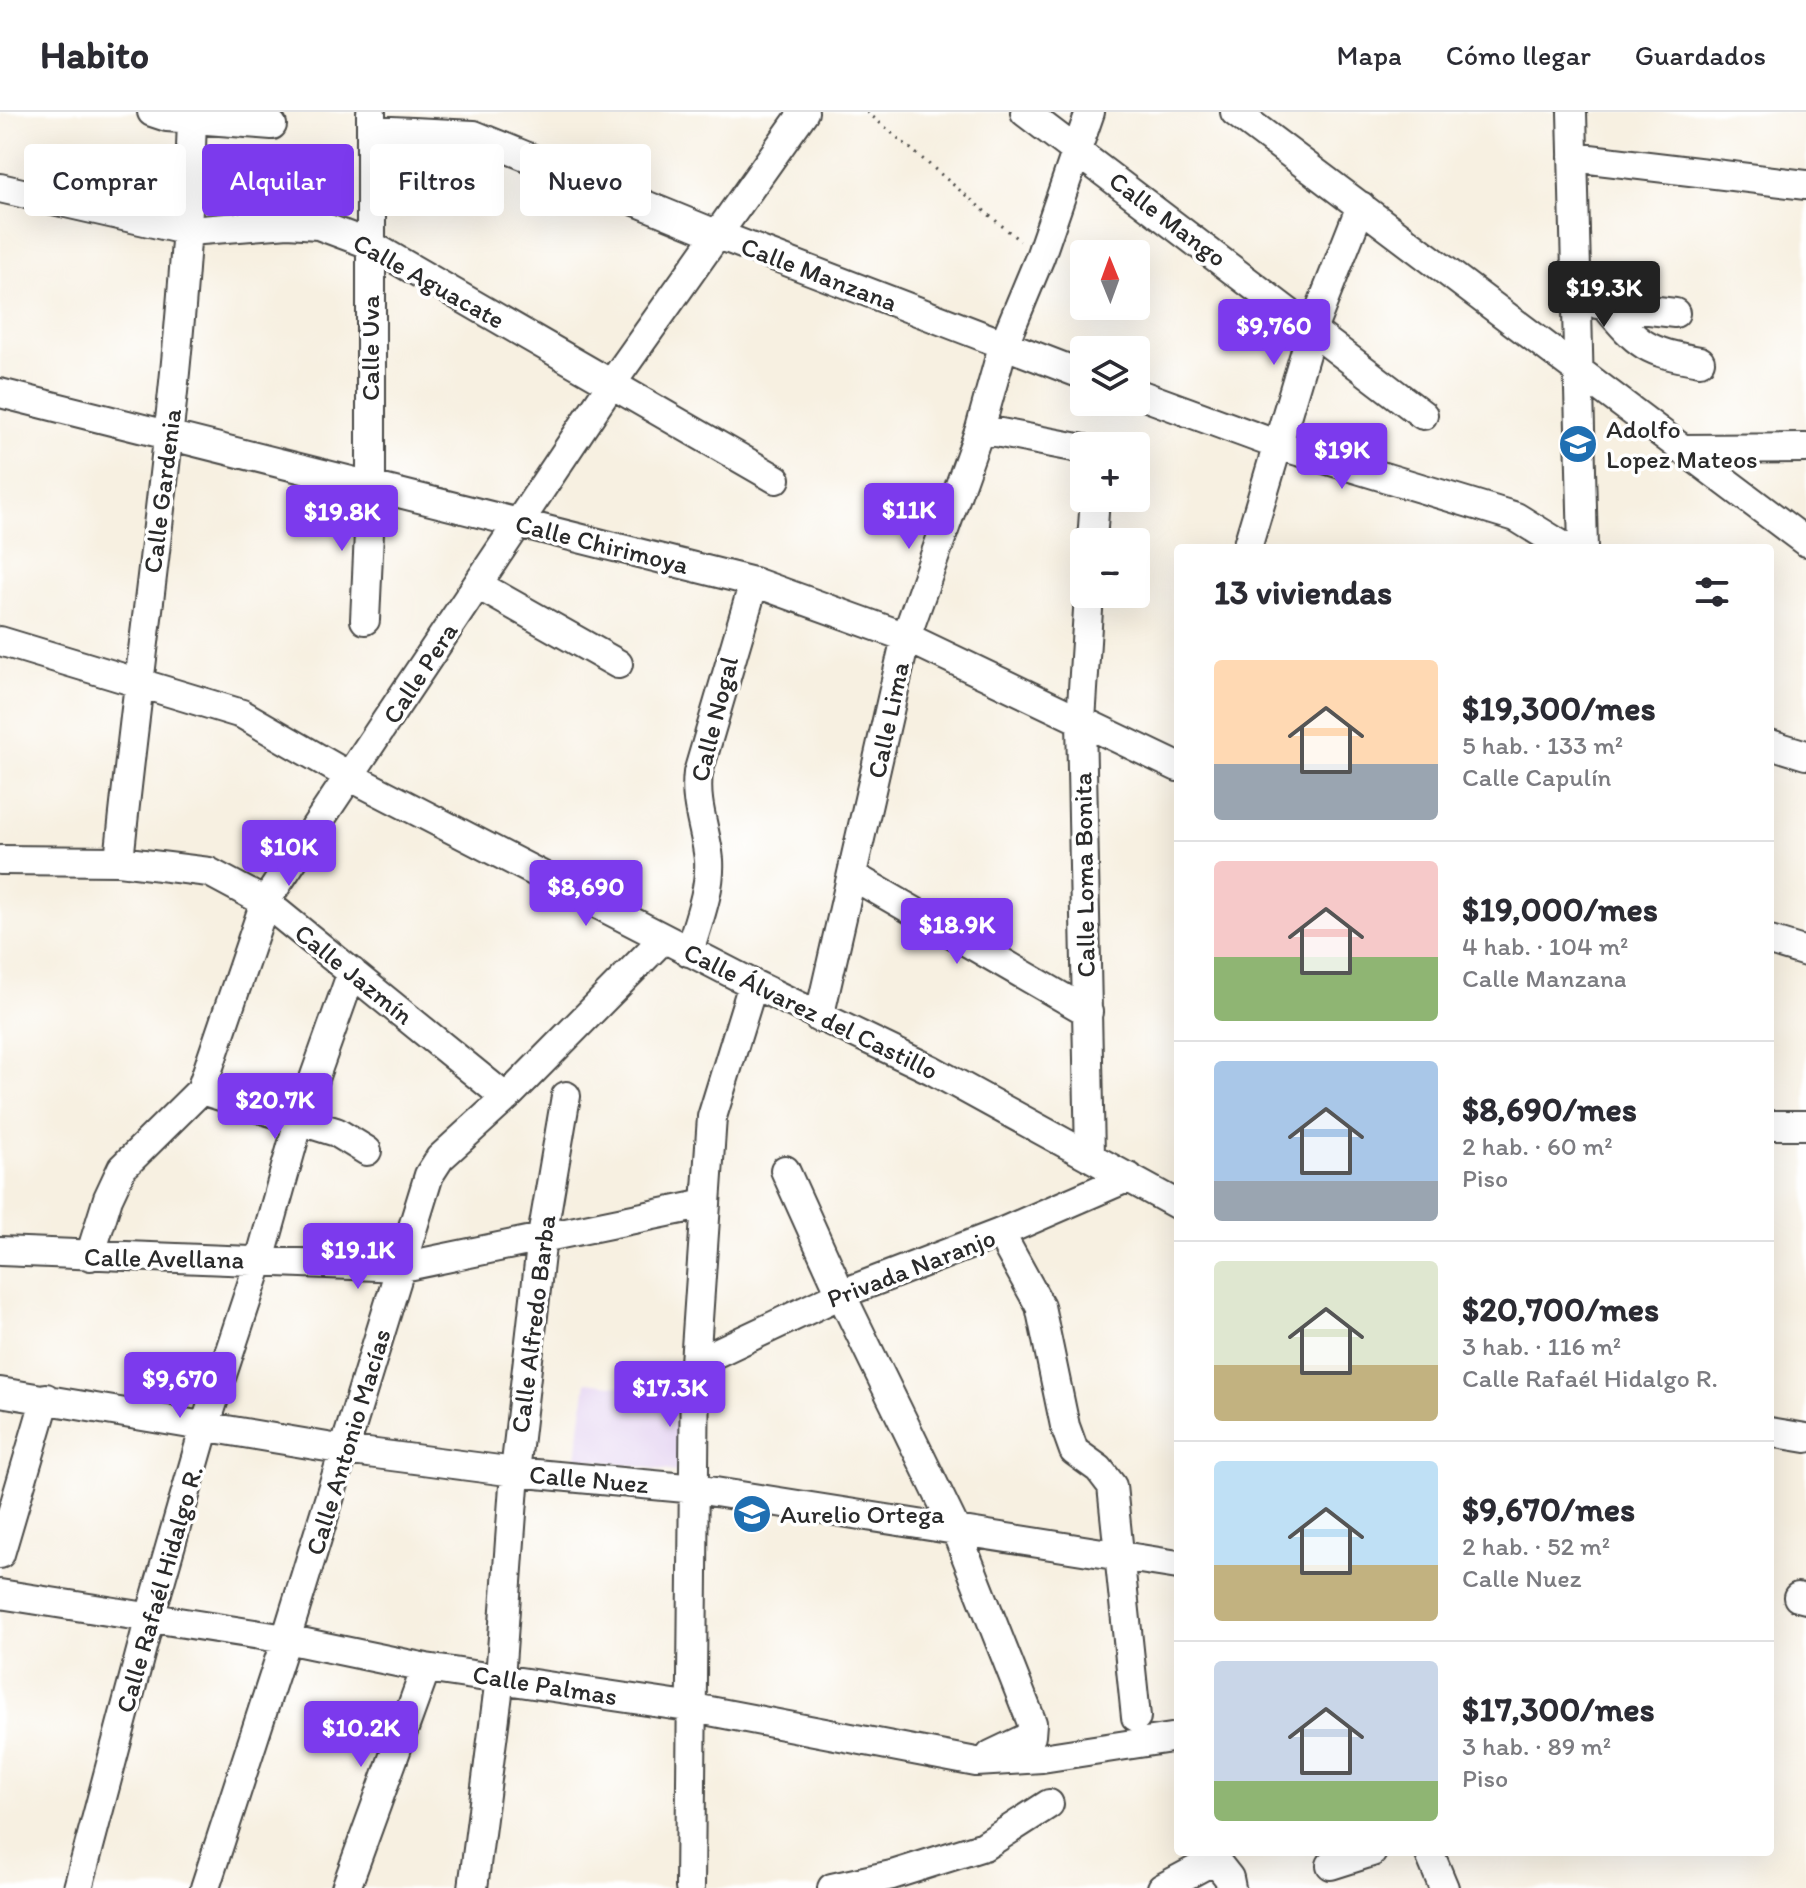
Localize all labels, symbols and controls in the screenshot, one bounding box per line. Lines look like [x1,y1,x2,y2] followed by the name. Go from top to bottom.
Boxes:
[40,32,149,78] text: Habito
[1337,38,1402,72] text: Mapa
[1446,38,1591,72] text: Cómo llegar
[1635,38,1766,72] text: Guardados
[24,144,186,216] chip: Comprar
[202,144,354,216] chip: Alquilar
[370,144,504,216] chip: Filtros
[520,144,651,216] chip: Nuevo
[1103,164,1233,274] street label: Calle Mango
[348,226,510,336] street label: Calle Aguacate
[736,230,902,319] street label: Calle Manzana
[1070,240,1150,320] north arrow
[1070,240,1150,608] map controls
[1539,261,1669,329] pin: $19.3K
[1566,271,1642,303] text: $19.3K
[354,295,386,401] street label: Calle Uva
[1209,299,1339,367] pin: $9,760
[1236,309,1312,341] text: $9,760
[1070,336,1150,416] button: layers
[136,406,188,575] street label: Calle Gardenia
[1606,413,1758,475] place label: Adolfo Lopez Mateos
[1295,423,1389,491] pin: $19K
[1557,423,1599,465] school or university icon: Adolfo Lopez Mateos
[1070,432,1150,512] button: +
[1314,433,1370,465] text: $19K
[862,483,956,551] pin: $11K
[277,485,407,553] pin: $19.8K
[882,493,936,525] text: $11K
[304,495,380,527] text: $19.8K
[512,507,692,581] street label: Calle Chirimoya
[1070,528,1150,608] button: −
[1690,570,1734,614] icon: filters
[1214,572,1392,613] text: 13 viviendas
[375,616,465,730] street label: Calle Pera
[683,653,745,785] street label: Calle Nogal
[860,658,916,781] street label: Calle Lima
[1462,688,1656,729] text: $19,300/mes
[1278,692,1374,788] icon: home
[1462,729,1623,761] text: 5 hab. · 133 m²
[1462,761,1611,793] text: Calle Capulín
[1066,771,1102,978] street label: Calle Loma Bonita
[242,820,336,888] pin: $10K
[260,830,318,862] text: $10K
[521,860,651,928] pin: $8,690
[548,870,624,902] text: $8,690
[1462,889,1658,930] text: $19,000/mes
[1278,893,1374,989] icon: home
[892,898,1022,966] pin: $18.9K
[919,908,995,940] text: $18.9K
[288,917,420,1032] street label: Calle Jazmín
[1462,930,1628,962] text: 4 hab. · 104 m²
[679,935,943,1087] street label: Calle Álvarez del Castillo
[1462,962,1627,994] text: Calle Manzana
[210,1073,340,1141] pin: $20.7K
[236,1083,314,1115] text: $20.7K
[1462,1089,1637,1130] text: $8,690/mes
[1278,1093,1374,1189] icon: home
[1462,1130,1613,1162] text: 2 hab. · 60 m²
[1462,1162,1508,1194] text: Piso
[504,1213,562,1435] street label: Calle Alfredo Barba
[822,1221,1000,1315] street label: Privada Naranjo
[293,1223,423,1291] pin: $19.1K
[321,1233,395,1265] text: $19.1K
[84,1241,245,1275] street label: Calle Avellana
[1462,1289,1659,1330] text: $20,700/mes
[1278,1293,1374,1389] icon: home
[298,1325,398,1559] street label: Calle Antonio Macías
[1462,1330,1621,1362] text: 3 hab. · 116 m²
[115,1352,245,1420] pin: $9,670
[605,1361,735,1429] pin: $17.3K
[142,1362,218,1394] text: $9,670
[1462,1362,1718,1394] text: Calle Rafaél Hidalgo R.
[632,1371,708,1403] text: $17.3K
[528,1458,650,1500] street label: Calle Nuez
[108,1462,210,1716] street label: Calle Rafaél Hidalgo R.
[1462,1489,1635,1530] text: $9,670/mes
[731,1493,773,1535] school or university icon: Aurelio Ortega
[1278,1493,1374,1589] icon: home
[780,1498,945,1530] place label: Aurelio Ortega
[1462,1530,1610,1562] text: 2 hab. · 52 m²
[1462,1562,1582,1594] text: Calle Nuez
[470,1658,620,1712] street label: Calle Palmas
[1462,1689,1655,1730] text: $17,300/mes
[1278,1693,1374,1789] icon: home
[296,1701,426,1769] pin: $10.2K
[322,1711,400,1743] text: $10.2K
[1462,1730,1611,1762] text: 3 hab. · 89 m²
[1462,1762,1508,1794] text: Piso

